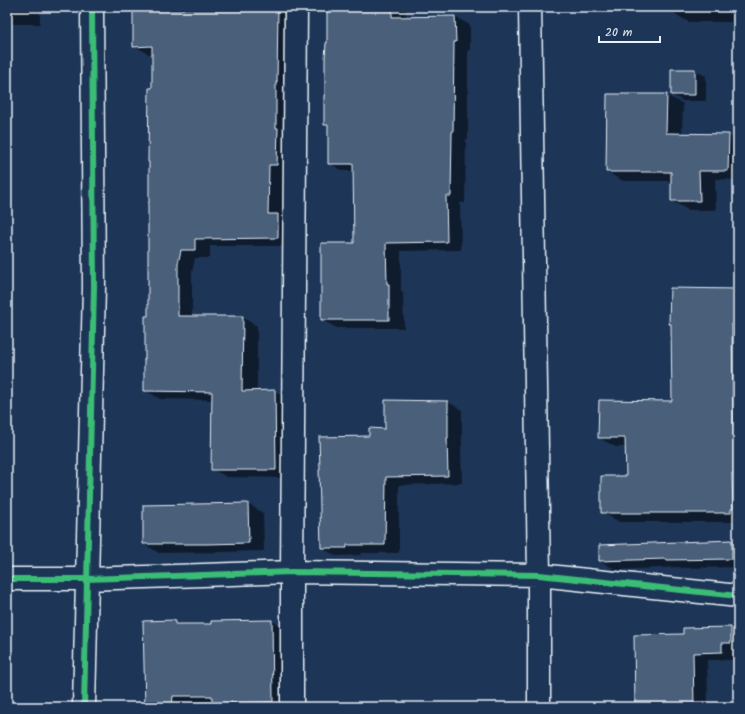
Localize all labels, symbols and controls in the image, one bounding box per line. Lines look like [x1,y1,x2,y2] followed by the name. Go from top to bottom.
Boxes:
[599,18,660,44] scale bar
[605,23,633,42] text: 20 m

